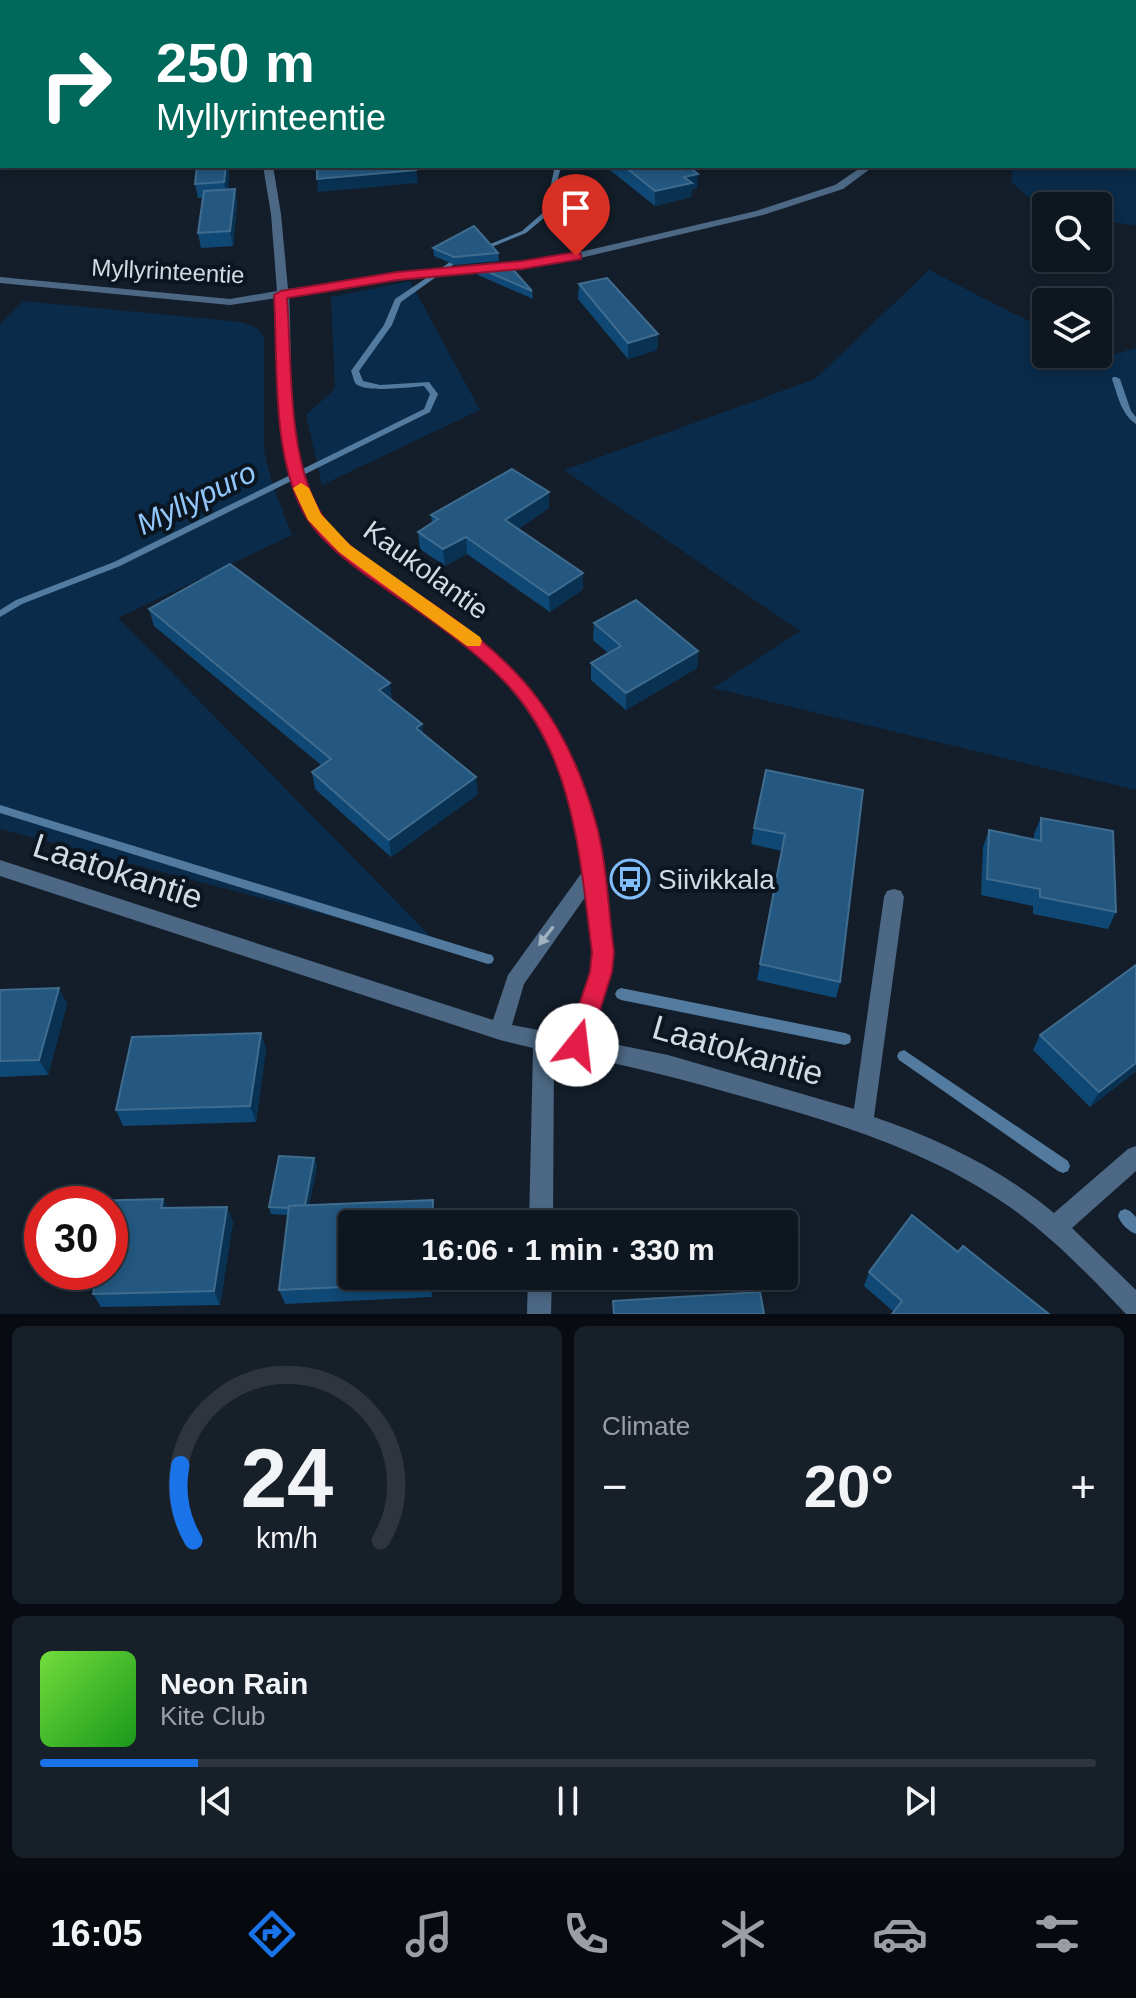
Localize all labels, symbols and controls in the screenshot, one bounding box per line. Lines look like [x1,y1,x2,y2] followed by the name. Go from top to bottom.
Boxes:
[156,31,315,94] text: 250 m
[24,32,128,136] icon: right
[156,97,386,138] text: Myllyrinteentie
[542,174,610,256] pin
[554,186,598,230] icon: arrive
[1032,192,1112,368] map controls
[1032,192,1112,272] button: search
[91,254,245,288] street label: Myllyrinteentie
[1032,288,1112,368] button: layers
[131,455,261,541] water label: Myllypuro
[358,514,494,626] street label: Kaukolantie
[29,826,207,916] street label: Laatokantie
[609,858,651,900] bus stop icon: Siivikkala
[658,864,775,895] place label: Siivikkala
[538,926,555,946] one-way arrow
[535,1003,619,1087] position arrow
[648,1008,828,1092] street label: Laatokantie
[24,1186,128,1290] speed limit sign: 30
[421,1233,715,1266] text: 16:06 · 1 min · 330 m
[602,1411,690,1441] text: Climate
[241,1432,333,1525] text: 24
[804,1453,894,1520] text: 20°
[602,1462,628,1511] text: −
[1070,1462,1096,1511] text: +
[256,1522,318,1554] text: km/h
[160,1667,308,1700] text: Neon Rain
[160,1701,266,1731] text: Kite Club
[194,1779,238,1823] icon: previous
[546,1779,590,1823] icon: pause
[898,1779,942,1823] icon: next
[244,1906,300,1962] icon: directions
[401,1906,457,1962] icon: music
[558,1906,614,1962] icon: phone
[715,1906,771,1962] icon: climate
[872,1906,928,1962] icon: car
[1029,1906,1085,1962] icon: filters
[51,1913,143,1954] text: 16:05

